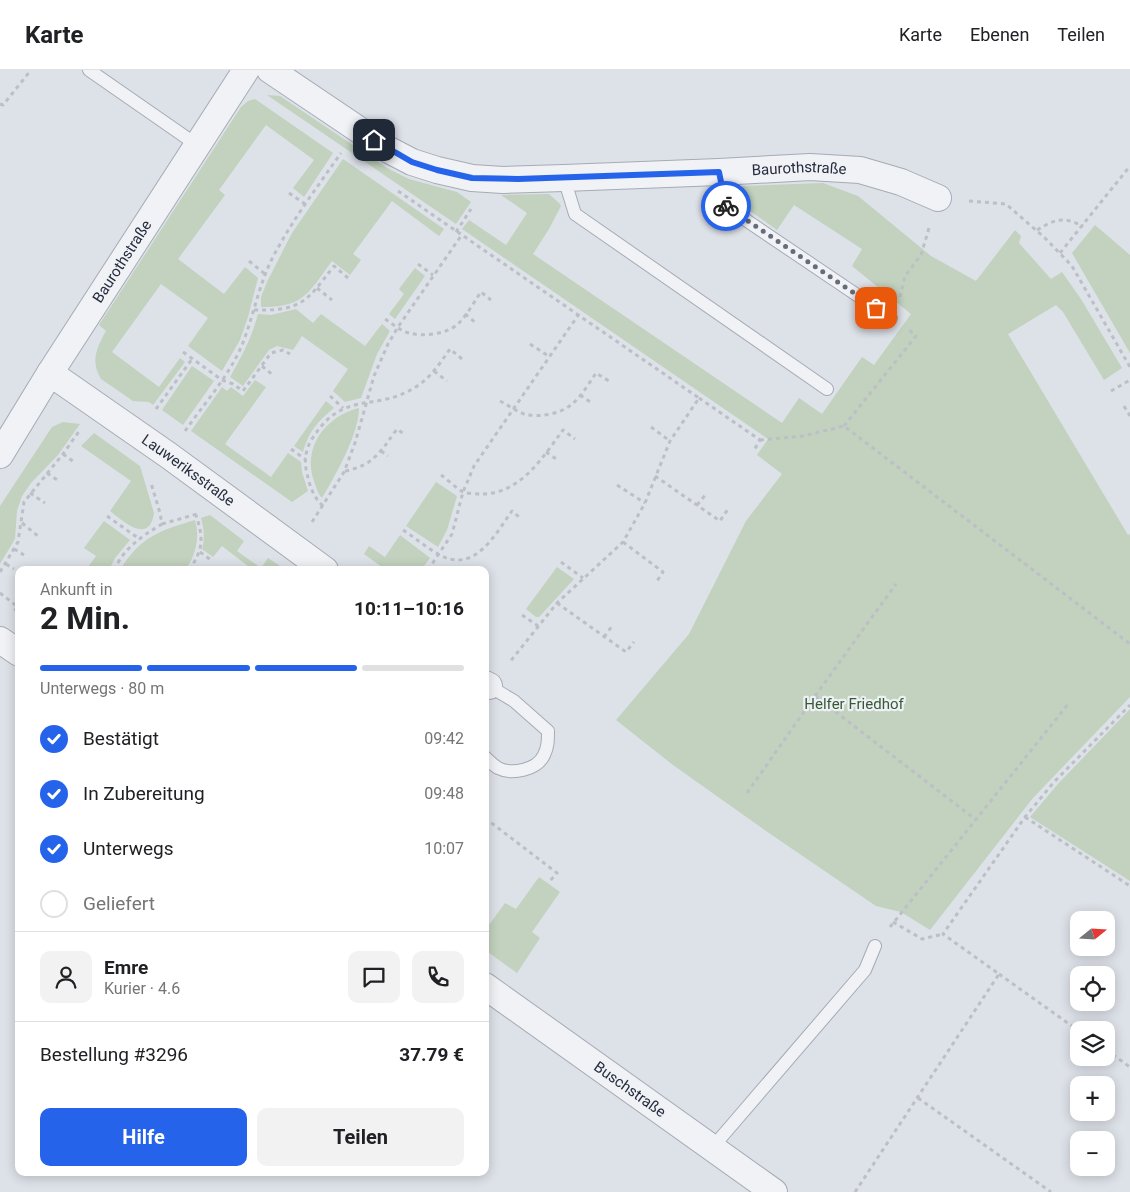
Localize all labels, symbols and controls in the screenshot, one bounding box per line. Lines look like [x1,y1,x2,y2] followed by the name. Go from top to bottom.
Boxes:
[25,21,84,49] text: Karte
[899,24,942,45] text: Karte
[970,24,1029,45] text: Ebenen
[1057,24,1105,45] text: Teilen
[353,119,395,161] pin
[360,126,388,154] icon: home
[751,158,847,179] street label: Baurothstraße
[701,181,751,231] courier
[712,192,740,220] icon: bike
[89,217,156,306] street label: Baurothstraße
[855,287,897,329] pin
[862,294,890,322] icon: bag
[138,431,238,510] street label: Lauweriksstraße
[40,580,113,599] text: Ankunft in
[354,597,464,620] text: 10:11–10:16
[40,599,130,637] text: 2 Min.
[40,679,164,698] text: Unterwegs · 80 m
[804,695,904,713] park label: Helfer Friedhof
[40,725,68,753] icon: check
[83,727,159,750] text: Bestätigt
[424,729,464,748] text: 09:42
[40,780,68,808] icon: check
[83,782,205,805] text: In Zubereitung
[424,784,464,803] text: 09:48
[40,835,68,863] icon: check
[83,837,174,860] text: Unterwegs
[424,839,464,858] text: 10:07
[83,892,155,915] text: Geliefert
[1070,911,1115,956] north arrow
[1070,911,1115,1176] map controls
[40,951,92,1003] button: person
[348,951,400,1003] button: chat
[412,951,464,1003] button: phone
[104,956,148,979] text: Emre
[1070,966,1115,1011] button: locate
[104,979,180,998] text: Kurier · 4.6
[1070,1021,1115,1066] button: layers
[40,1043,188,1066] text: Bestellung #3296
[399,1043,464,1066] text: 37.79 €
[591,1058,669,1121] street label: Buschstraße
[1070,1076,1115,1121] button: +
[40,1108,247,1166] button: Hilfe
[257,1108,464,1166] button: Teilen
[1070,1131,1115,1176] button: −

